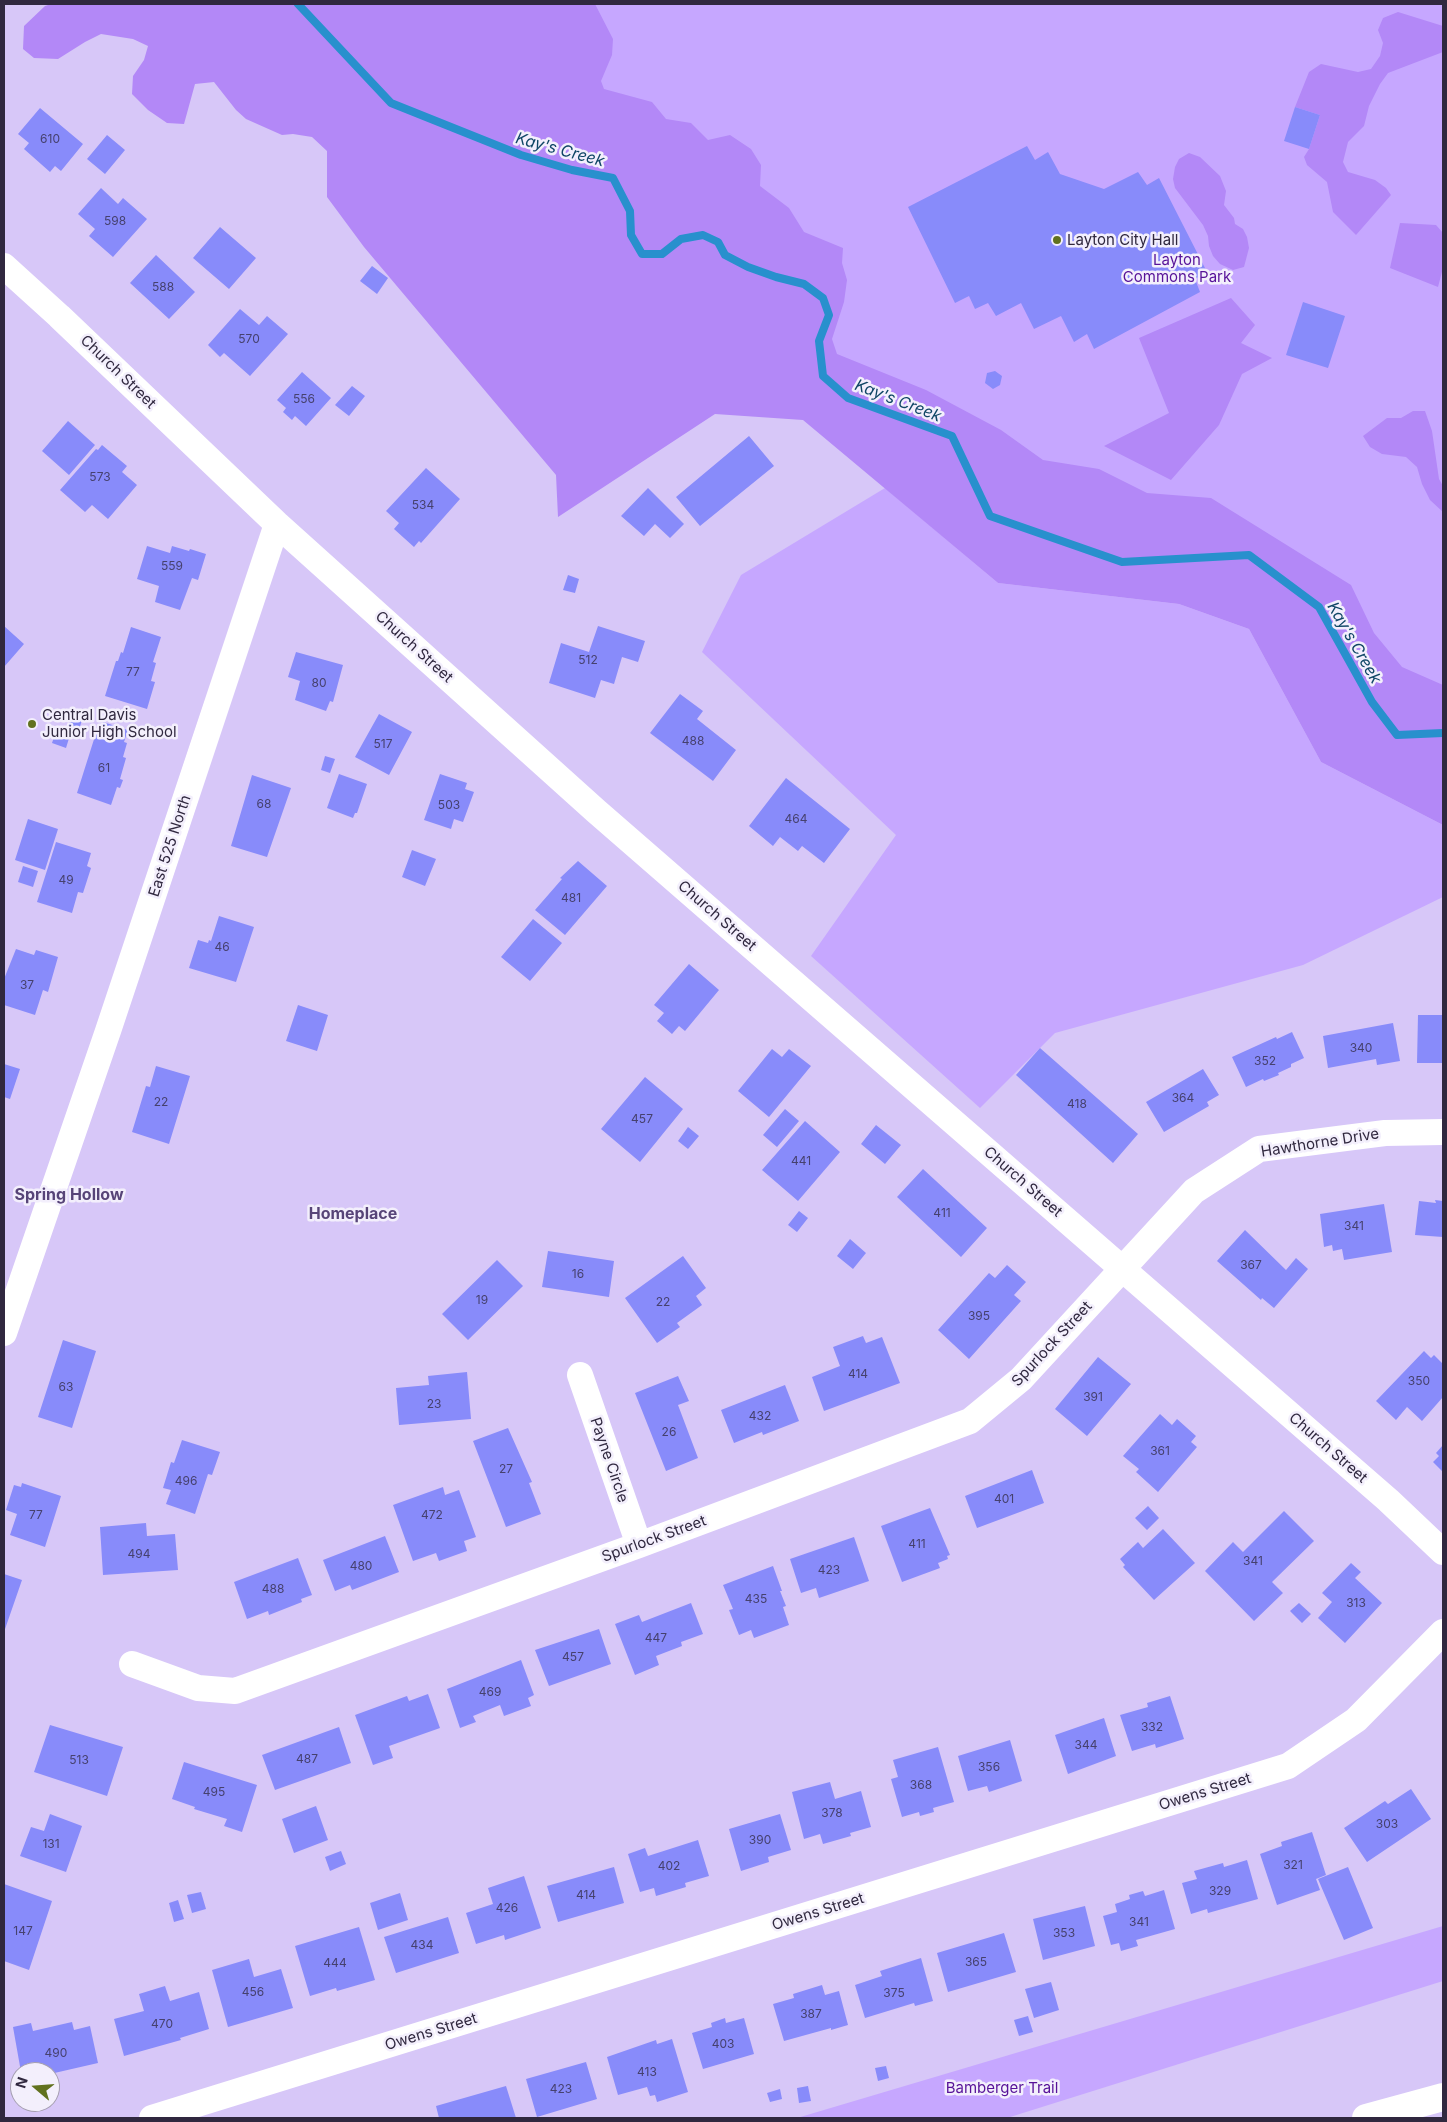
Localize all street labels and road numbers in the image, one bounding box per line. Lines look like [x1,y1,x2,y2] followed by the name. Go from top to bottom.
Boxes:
[76,331,160,413] street label: Church Street
[372,607,456,687] street label: Church Street
[145,793,195,899] street label: East 525 North
[674,877,760,955] street label: Church Street
[1260,1125,1380,1161] street label: Hawthorne Drive
[980,1143,1066,1221] street label: Church Street
[1008,1298,1096,1390] street label: Spurlock Street
[1285,1409,1371,1487] street label: Church Street
[586,1415,632,1505] street label: Payne Circle
[599,1512,709,1566] street label: Spurlock Street
[1157,1769,1253,1815] street label: Owens Street
[770,1889,866,1935] street label: Owens Street
[383,2009,479,2055] street label: Owens Street

